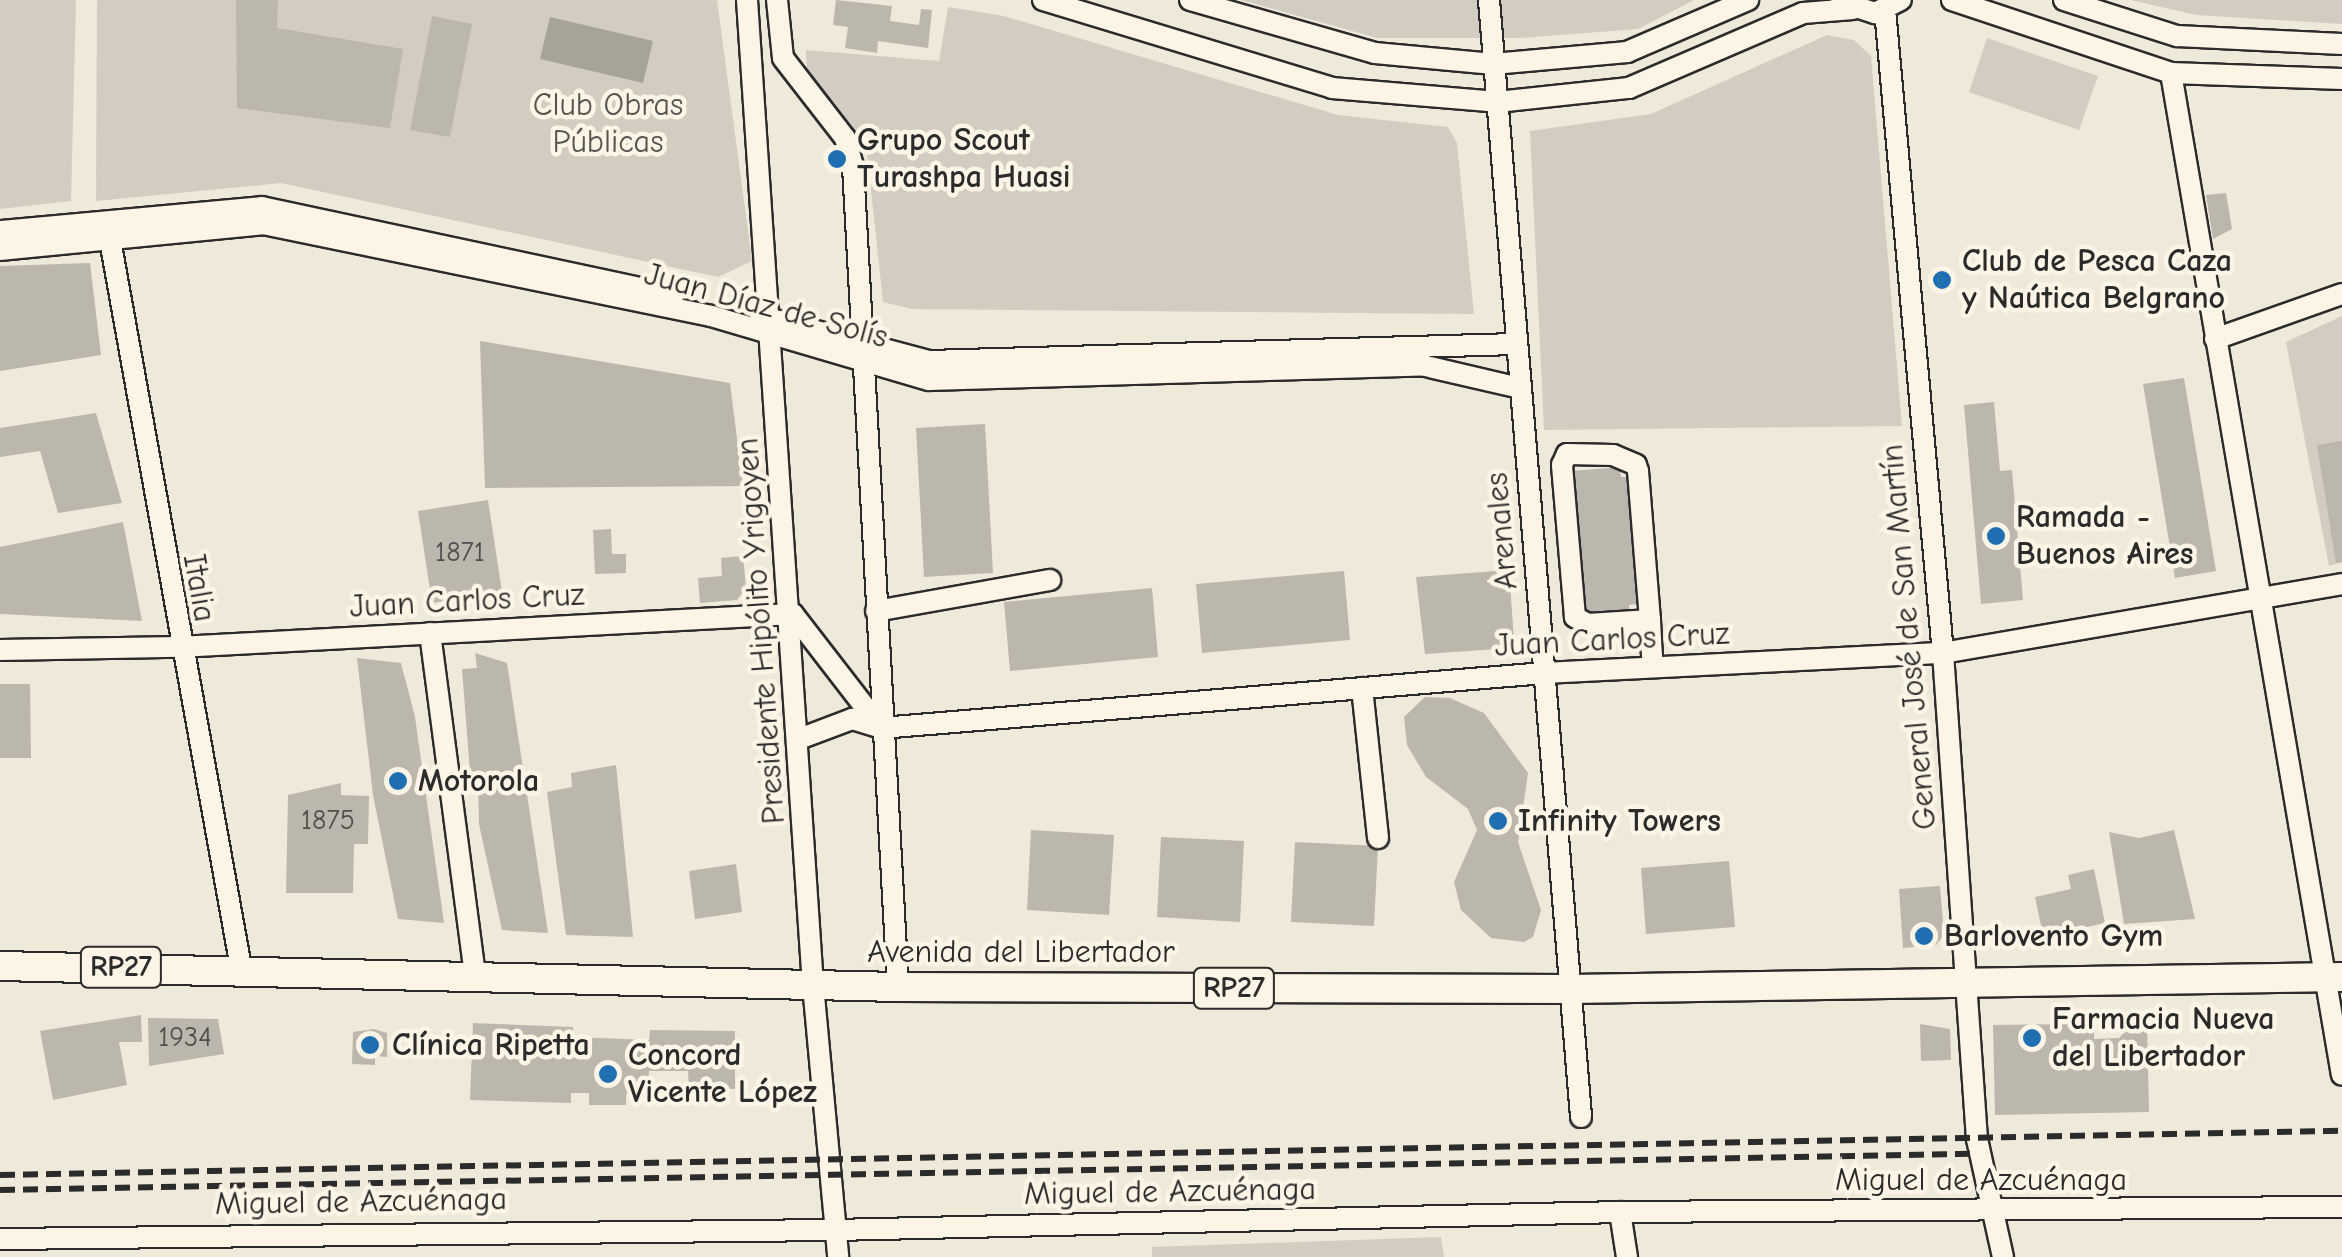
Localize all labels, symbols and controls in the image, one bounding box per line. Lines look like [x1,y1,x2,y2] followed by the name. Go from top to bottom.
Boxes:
[533,87,683,162] park label: Club Obras Públicas
[857,122,1070,197] place label: Grupo Scout Turashpa Huasi
[826,148,848,170] marker: Grupo Scout Turashpa Huasi
[1962,243,2232,318] place label: Club de Pesca Caza y Naútica Belgrano
[640,255,892,357] street label: Juan Díaz de Solís
[1931,269,1953,291] marker: Club de Pesca Caza y Naútica Belgrano
[728,437,794,825] street label: Presidente Hipólito Yrigoyen
[1873,443,1945,831] street label: General José de San Martín
[1478,471,1526,591] street label: Arenales
[2016,499,2193,574] place label: Ramada - Buenos Aires
[1985,525,2007,547] marker: Ramada - Buenos Aires
[435,535,485,569] house number: 1871
[174,551,224,625] street label: Italia
[349,576,585,626] street label: Juan Carlos Cruz
[1494,615,1730,665] street label: Juan Carlos Cruz
[418,762,539,800] place label: Motorola
[387,770,409,792] marker: Motorola
[1518,802,1721,840] place label: Infinity Towers
[301,803,355,837] house number: 1875
[1487,810,1509,832] marker: Infinity Towers
[1944,917,2163,955] place label: Barlovento Gym
[1913,925,1935,947] marker: Barlovento Gym
[867,933,1175,971] street label: Avenida del Libertador
[78,942,164,992] road number: RP27
[1192,963,1276,1013] road number: RP27
[2052,1001,2274,1076] place label: Farmacia Nueva del Libertador
[158,1020,212,1054] house number: 1934
[392,1026,590,1064] place label: Clínica Ripetta
[2021,1027,2043,1049] marker: Farmacia Nueva del Libertador
[357,1032,383,1058] marker: Clínica Ripetta
[628,1037,817,1112] place label: Concord Vicente López
[597,1063,619,1085] marker: Concord Vicente López
[1835,1161,2127,1199] street label: Miguel de Azcuénaga
[1024,1170,1316,1214] street label: Miguel de Azcuénaga
[215,1180,507,1224] street label: Miguel de Azcuénaga

